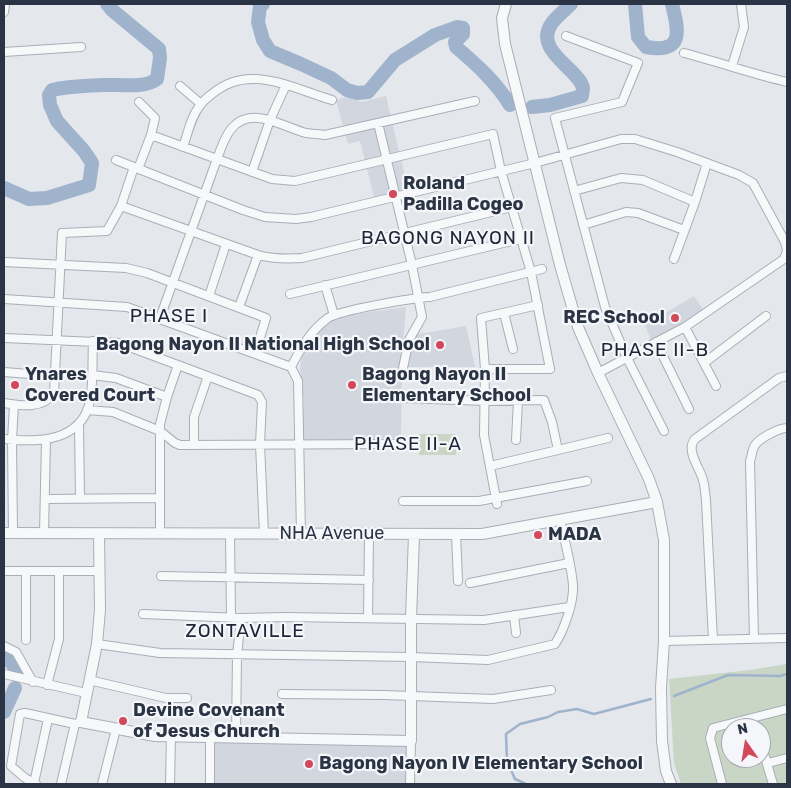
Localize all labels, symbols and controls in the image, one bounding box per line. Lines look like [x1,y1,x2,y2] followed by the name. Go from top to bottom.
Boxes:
[403,173,524,215] place label: Roland Padilla Cogeo
[387,188,399,200] marker: Roland Padilla Cogeo
[359,228,537,250] district label: BAGONG NAYON II
[129,306,209,328] district label: PHASE I
[563,307,665,329] place label: REC School
[669,312,681,324] marker: REC School
[96,334,430,356] place label: Bagong Nayon II National High School
[434,339,446,351] marker: Bagong Nayon II National High School
[600,340,710,362] district label: PHASE II-B
[25,364,155,406] place label: Ynares Covered Court
[362,364,531,406] place label: Bagong Nayon II Elementary School
[9,379,21,391] marker: Ynares Covered Court
[346,379,358,391] marker: Bagong Nayon II Elementary School
[353,434,463,456] district label: PHASE II-A
[280,523,384,545] street label: NHA Avenue
[548,524,601,546] place label: MADA
[532,529,544,541] marker: MADA
[184,621,306,643] district label: ZONTAVILLE
[133,700,285,742] place label: Devine Covenant of Jesus Church
[117,715,129,727] marker: Devine Covenant of Jesus Church
[721,718,771,768] north arrow
[736,719,750,738] text: N
[319,753,643,775] place label: Bagong Nayon IV Elementary School
[303,758,315,770] marker: Bagong Nayon IV Elementary School

